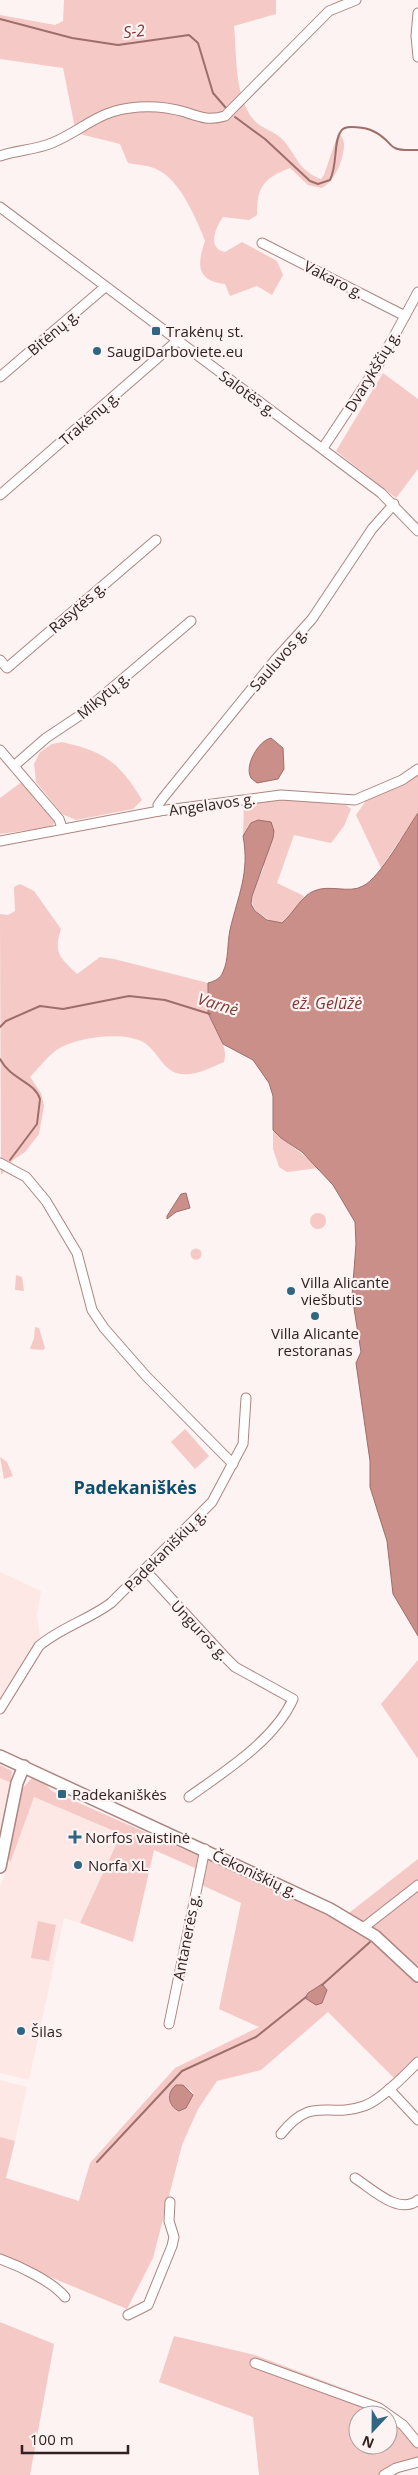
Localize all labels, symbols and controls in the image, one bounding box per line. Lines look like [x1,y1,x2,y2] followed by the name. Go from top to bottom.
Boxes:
[122,19,146,43] water label: S-2
[301,255,367,303] street label: Vakaro g.
[23,305,83,359] street label: Bitėnų g.
[166,321,244,341] place label: Trakėnų st.
[150,325,162,337] marker: Trakėnų st.
[340,327,404,415] street label: Dvarykščių g.
[107,341,243,361] place label: SaugiDarboviete.eu
[91,345,103,357] marker: SaugiDarboviete.eu
[215,365,281,421] street label: Salotės g.
[55,386,123,450] street label: Trakėnų g.
[44,577,110,637] street label: Rasytės g.
[245,623,311,695] street label: Sauluvos g.
[72,667,134,723] street label: Mikytų g.
[168,788,256,820] street label: Angelavos g.
[195,987,241,1021] water label: Varnė
[292,992,362,1014] water label: ež. Gelūžė
[301,1272,389,1309] place label: Villa Alicante viešbutis
[285,1285,297,1297] marker: Villa Alicante viešbutis
[309,1310,321,1322] marker: Villa Alicante restoranas
[271,1323,359,1360] place label: Villa Alicante restoranas
[73,1475,197,1499] district label: Padekaniškės
[120,1505,210,1595] street label: Padekaniškių g.
[167,1595,233,1665] street label: Unguros g.
[72,1784,167,1804] place label: Padekaniškės
[56,1788,68,1800] marker: Padekaniškės
[85,1827,190,1847] place label: Norfos vaistinė
[69,1831,81,1843] marker: Norfos vaistinė
[209,1845,301,1901] street label: Čekoniškių g.
[88,1855,148,1875] place label: Norfa XL
[72,1859,84,1871] marker: Norfa XL
[168,1892,204,1982] street label: Antanerės g.
[31,2021,62,2041] place label: Šilas
[15,2025,27,2037] marker: Šilas
[348,2405,398,2455] north arrow
[22,2422,129,2454] scale bar
[30,2429,74,2449] text: 100 m
[359,2432,377,2453] text: N

